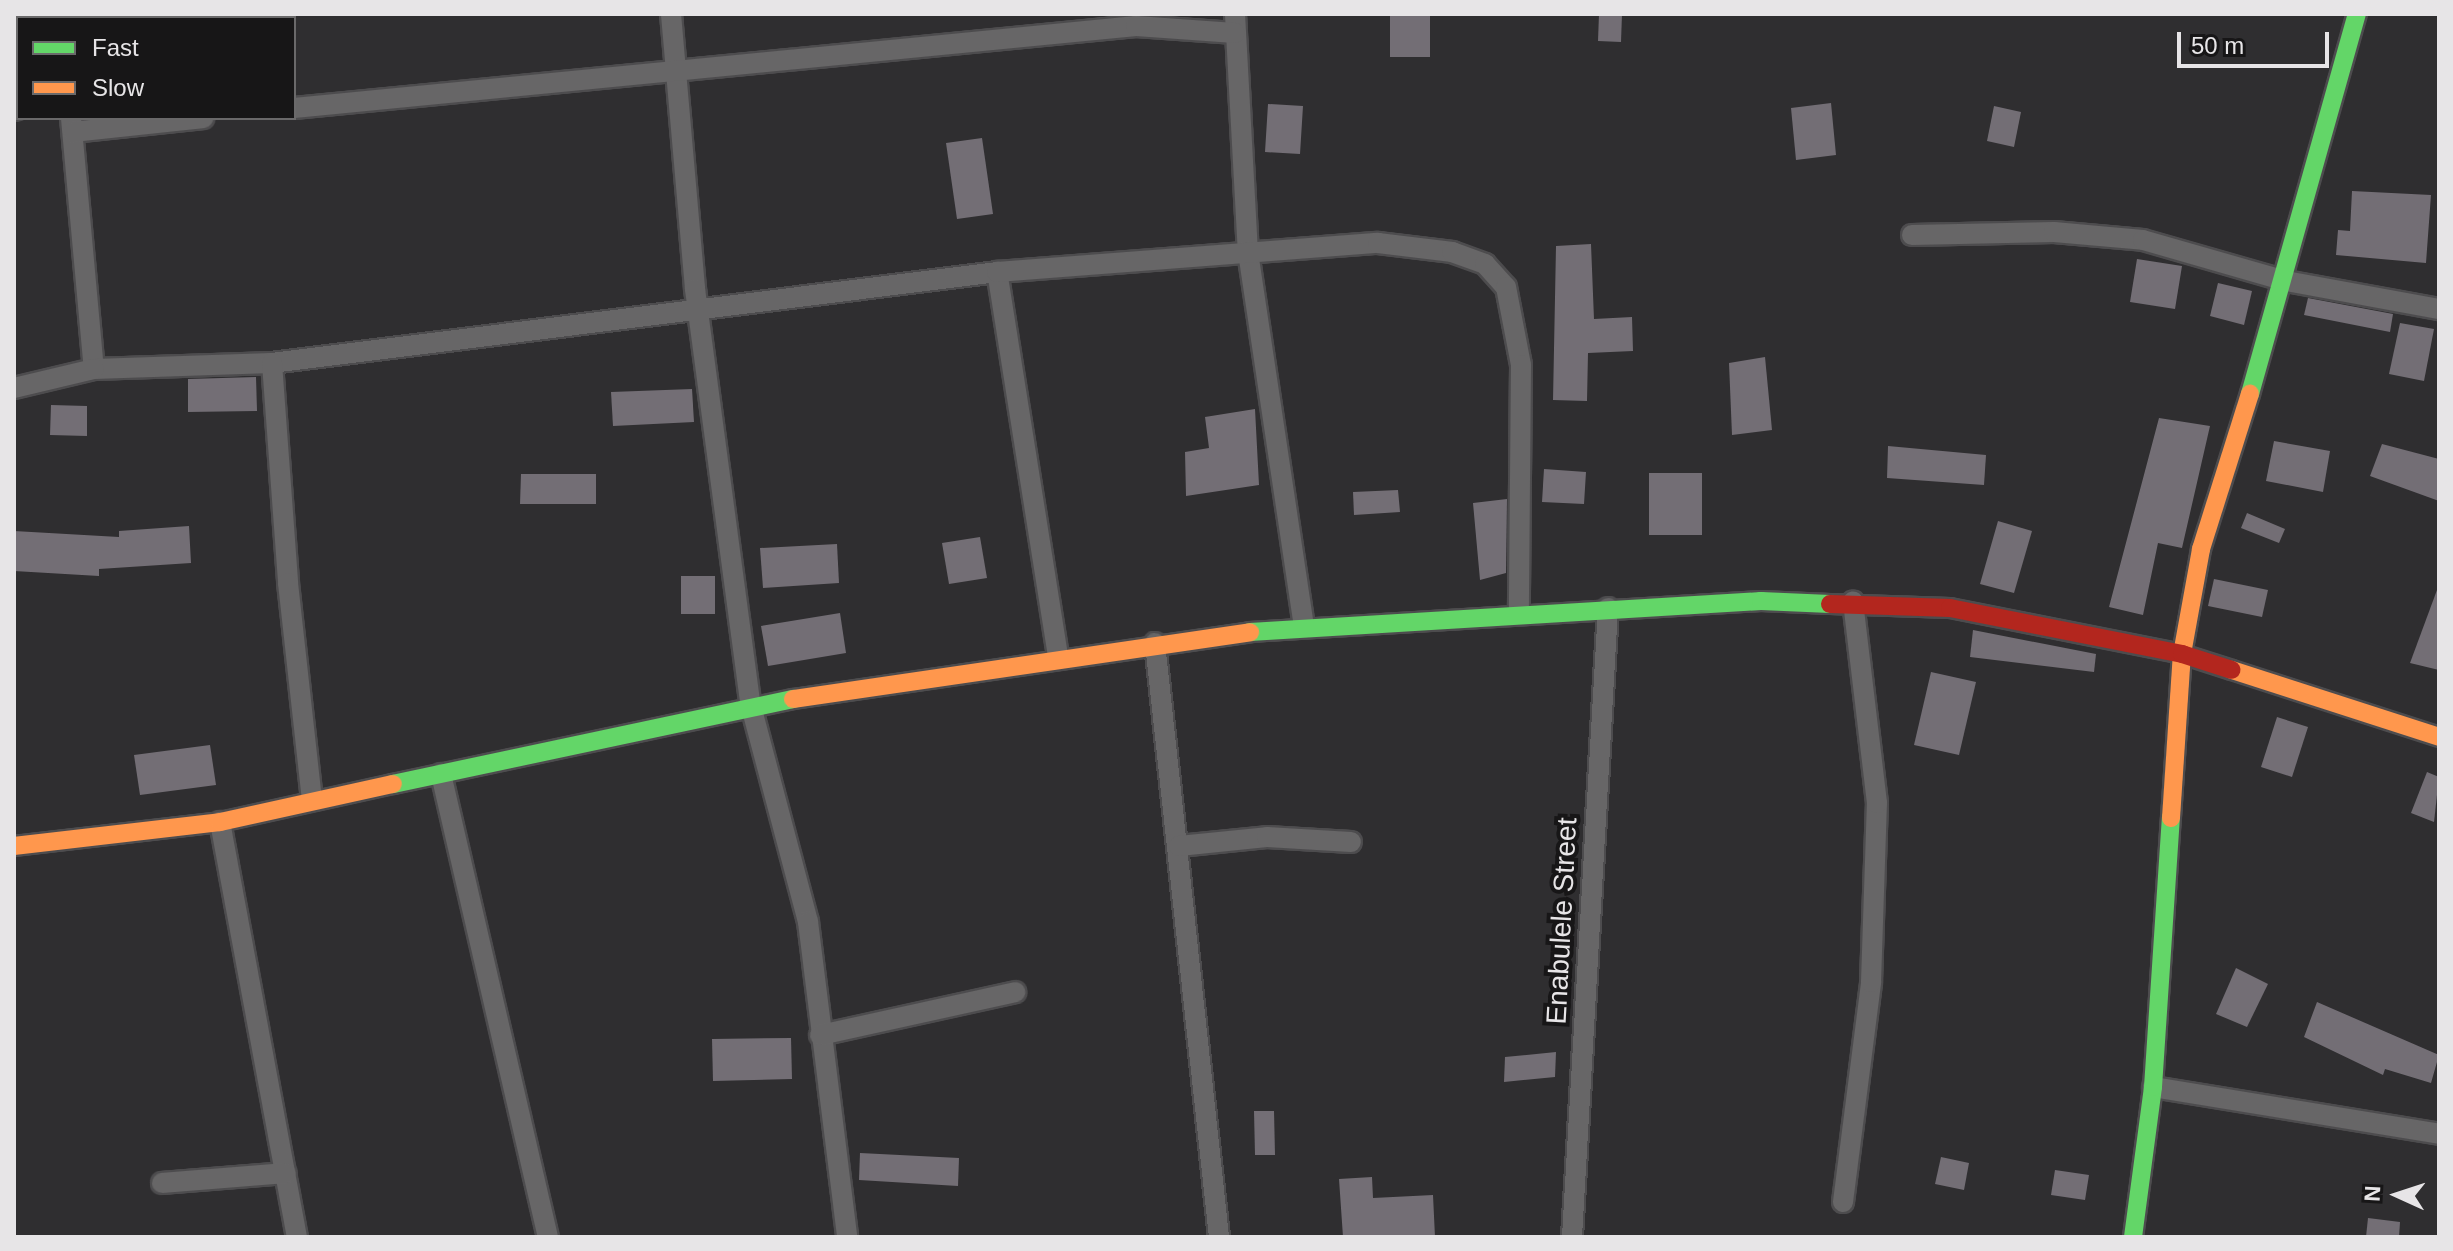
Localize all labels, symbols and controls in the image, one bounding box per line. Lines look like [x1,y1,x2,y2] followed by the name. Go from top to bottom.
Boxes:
[16,16,296,120] legend
[2181,16,2333,66] scale bar
[2191,32,2244,59] text: 50 m
[92,34,139,61] text: Fast
[92,74,144,101] text: Slow
[1540,817,1584,1025] street label: Enabulele Street
[2357,1155,2437,1235] north arrow
[2360,1185,2385,1202] text: N

